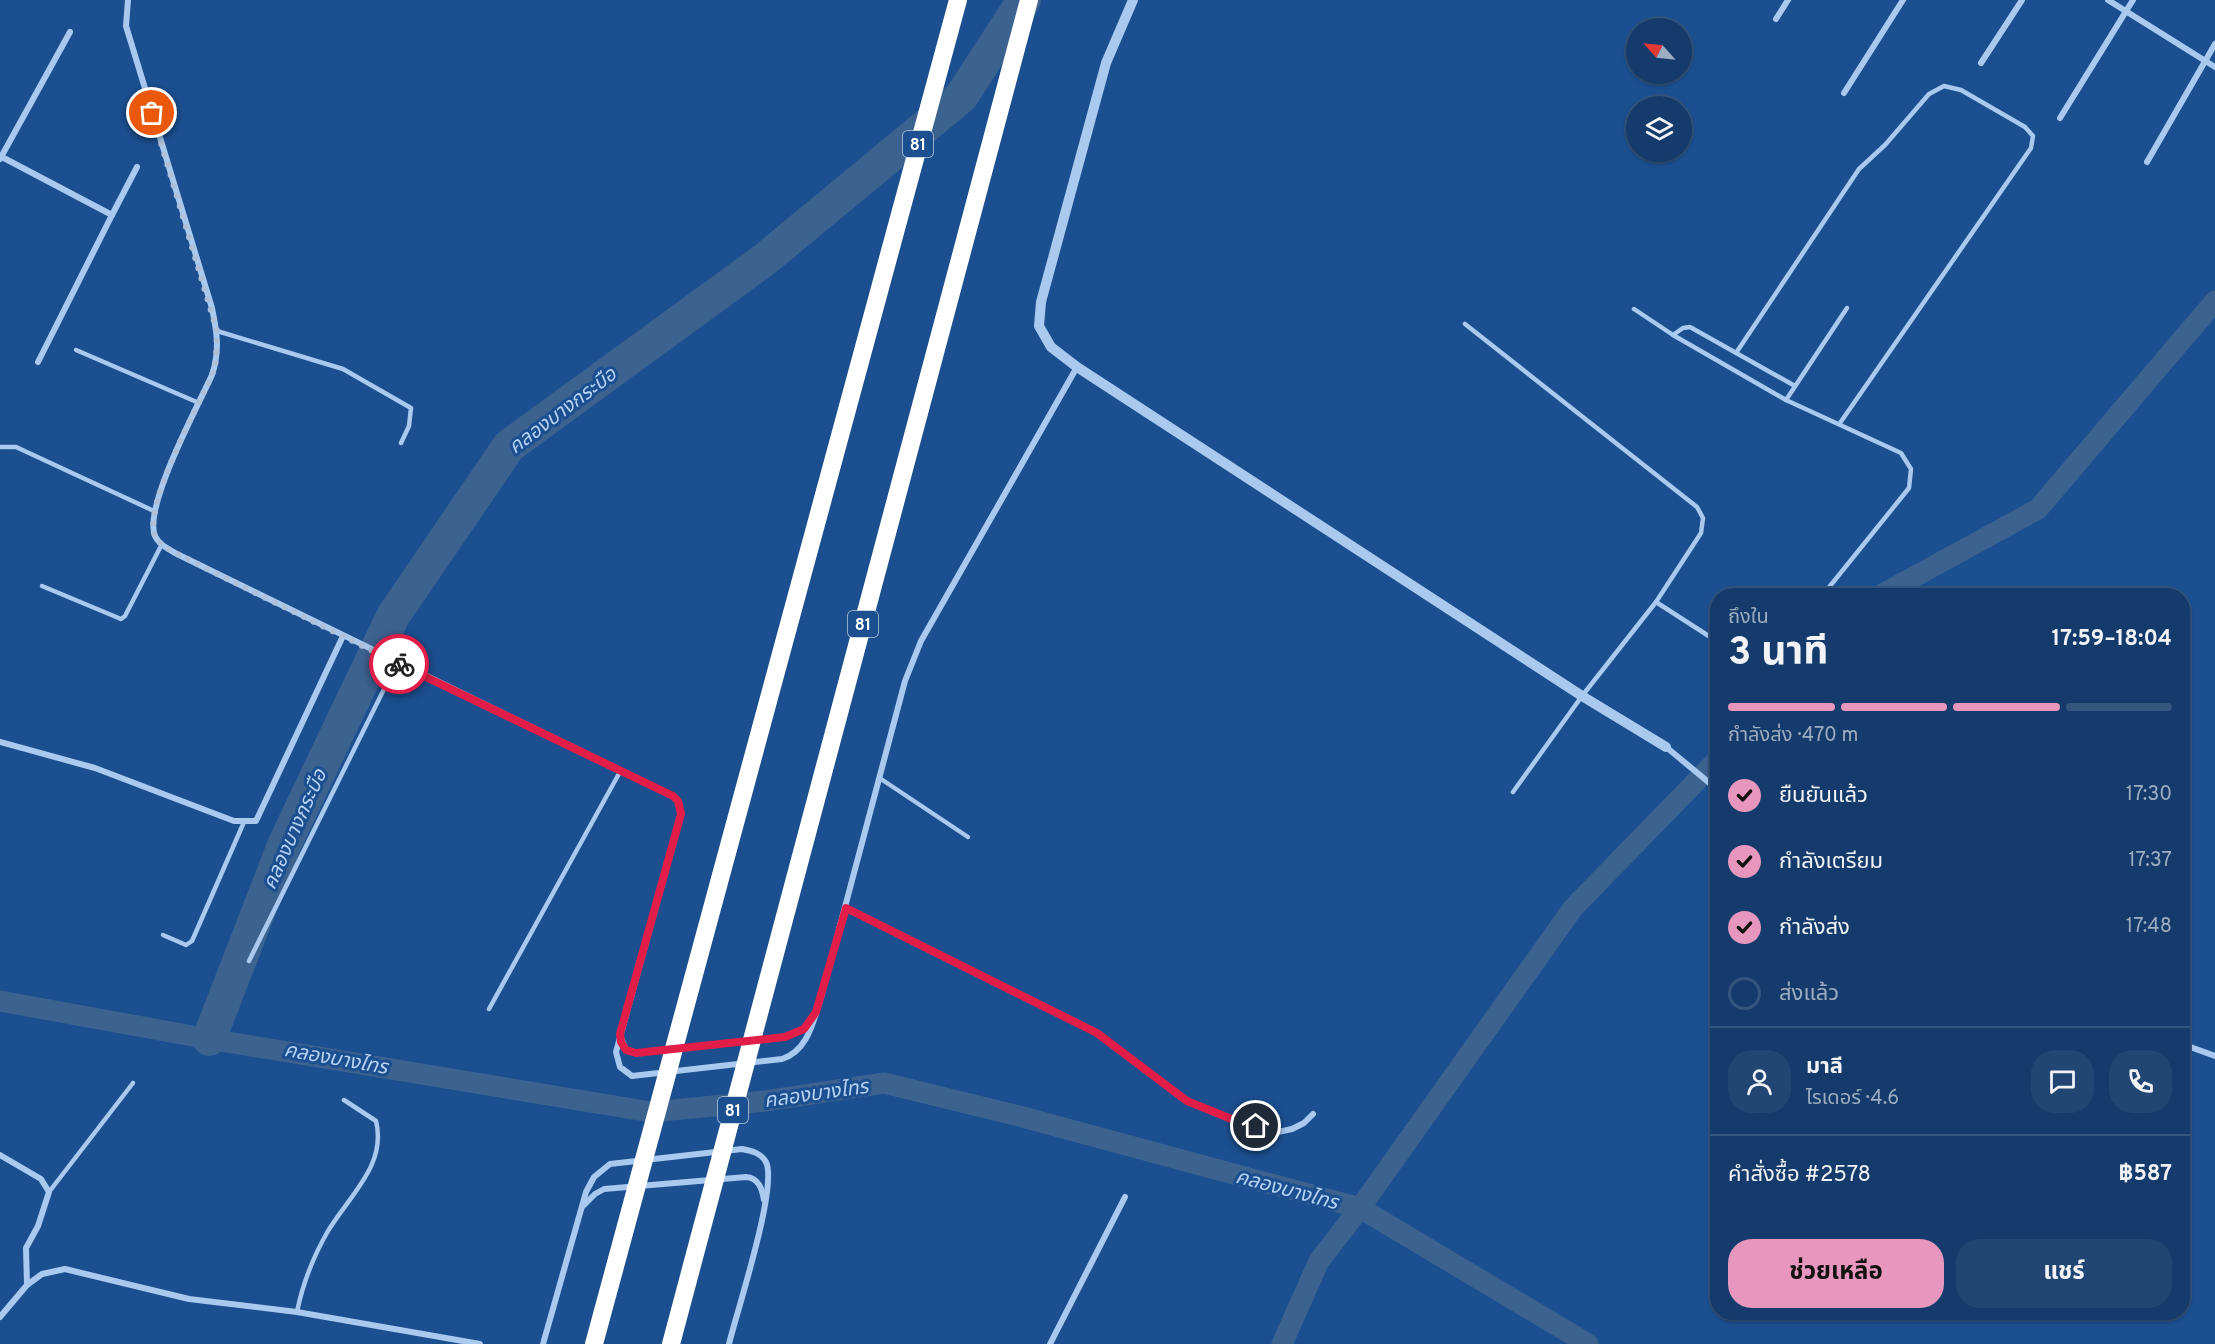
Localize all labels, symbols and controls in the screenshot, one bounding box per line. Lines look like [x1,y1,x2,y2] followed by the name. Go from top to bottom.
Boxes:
[1626,18,1692,84] north arrow
[1626,18,1692,162] map controls
[126,87,177,138] pin
[135,96,168,129] icon: bag
[1626,96,1692,162] button: layers
[903,131,933,157] road number: 81
[504,362,624,461] water label: คลองบางกระบือ
[1728,605,1769,631] text: ถึงใน
[848,611,878,637] road number: 81
[2051,626,2172,653] text: 17:59–18:04
[1728,630,1828,679] text: 3 นาที
[369,634,429,694] courier
[383,648,416,681] icon: bike
[1728,723,1858,749] text: กำลังส่ง · 470 m
[258,764,335,894] water label: คลองบางกระบือ
[1728,779,1761,812] icon: check
[2126,782,2172,808] text: 17:30
[1779,783,1868,810] text: ยืนยันแล้ว
[1728,845,1761,878] icon: check
[2128,848,2172,874] text: 17:37
[1779,849,1883,876] text: กำลังเตรียม
[1728,911,1761,944] icon: check
[2126,914,2172,940] text: 17:48
[1779,915,1850,942] text: กำลังส่ง
[1779,981,1839,1008] text: ส่งแล้ว
[282,1038,391,1082] water label: คลองบางไทร
[1728,1050,1791,1113] button: person
[2031,1050,2094,1113] button: chat
[2109,1050,2172,1113] button: phone
[1806,1054,1843,1081] text: มาลี
[763,1075,871,1115] water label: คลองบางไทร
[1806,1086,1899,1112] text: ไรเดอร์ · 4.6
[718,1097,748,1123] road number: 81
[1230,1100,1281,1151] pin
[1239,1109,1272,1142] icon: home
[2118,1161,2172,1188] text: ฿587
[1728,1162,1871,1189] text: คำสั่งซื้อ #2578
[1232,1165,1342,1217] water label: คลองบางไทร
[1728,1239,1944,1308] button: ช่วยเหลือ
[1956,1239,2172,1308] button: แชร์

